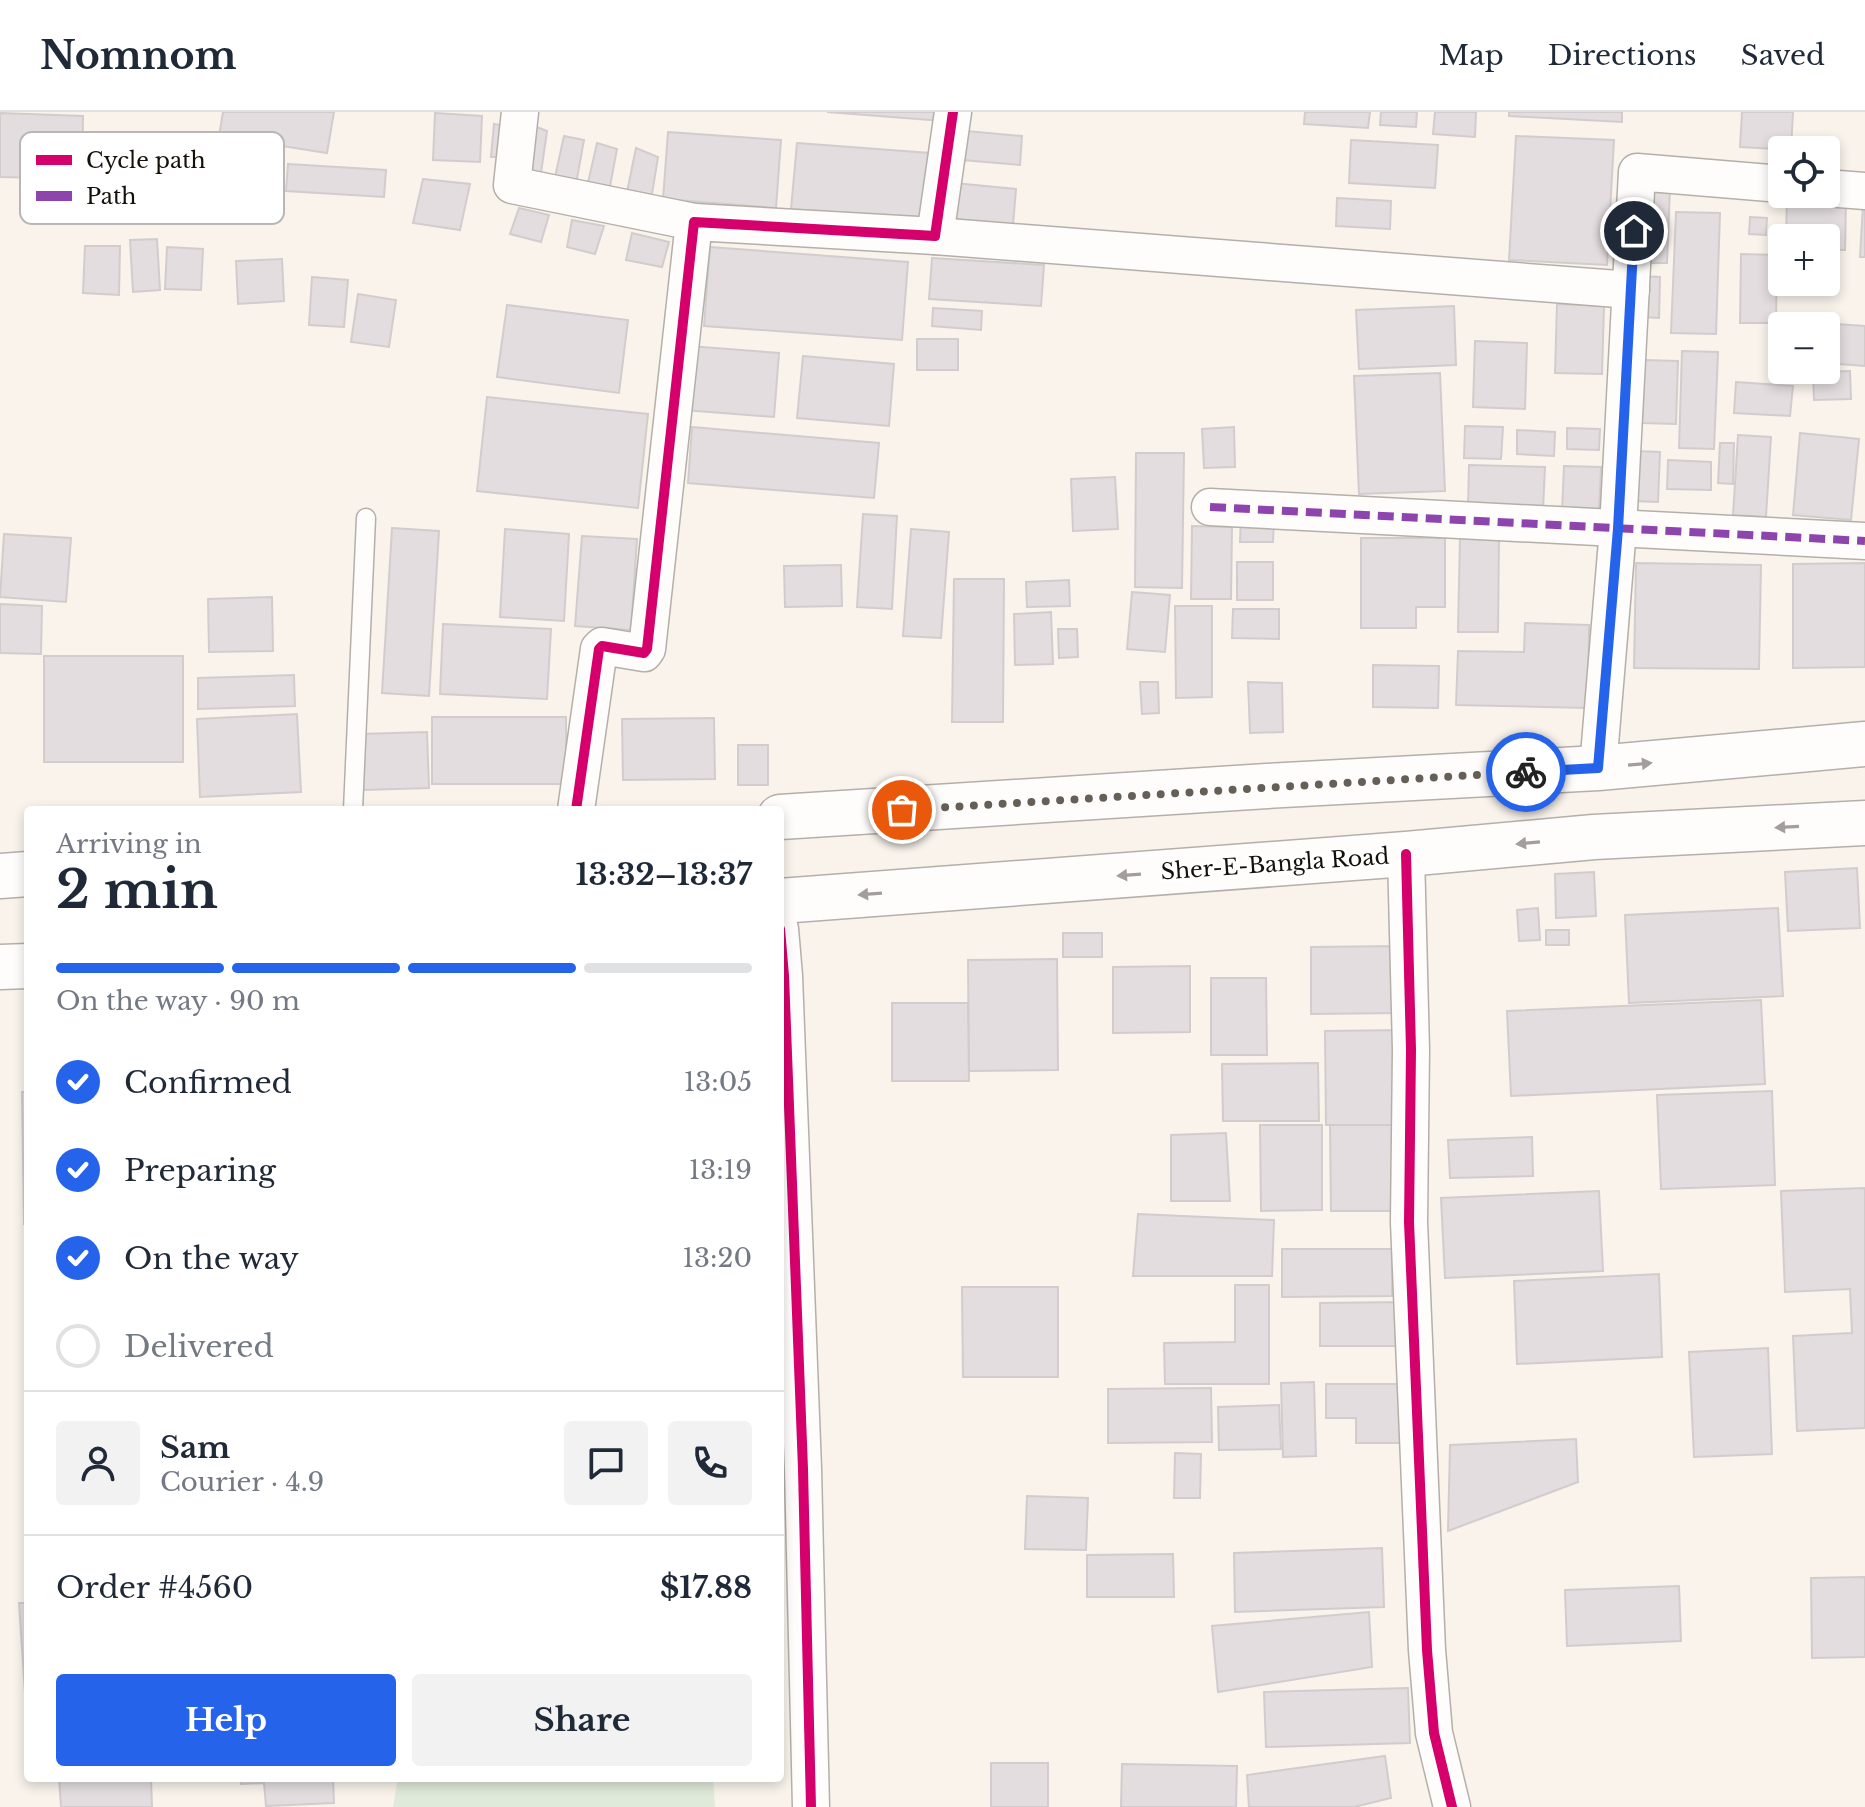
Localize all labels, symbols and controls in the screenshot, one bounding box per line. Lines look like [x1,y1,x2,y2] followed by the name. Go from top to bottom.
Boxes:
[40,32,237,79] text: Nomnom
[1439,38,1504,73] text: Map
[1548,38,1697,73] text: Directions
[1741,38,1825,73] text: Saved
[20,132,284,224] legend
[1768,136,1840,384] map controls
[1768,136,1840,208] button: locate
[86,147,206,174] text: Cycle path
[86,183,137,210] text: Path
[1600,197,1668,265] pin
[1612,209,1656,253] icon: home
[1768,224,1840,296] button: +
[1768,312,1840,384] button: −
[1486,732,1566,812] courier
[1504,750,1548,794] icon: bike
[1628,757,1653,770] one-way arrow
[868,776,936,844] pin
[880,788,924,832] icon: bag
[1774,820,1799,833] one-way arrow
[56,828,202,860] text: Arriving in
[1515,837,1540,850] one-way arrow
[1160,843,1390,885] street label: Sher-E-Bangla Road
[575,856,752,893] text: 13:32–13:37
[56,858,218,922] text: 2 min
[1116,869,1141,882] one-way arrow
[857,888,882,901] one-way arrow
[56,985,300,1017] text: On the way · 90 m
[56,1060,100,1104] icon: check
[124,1064,292,1101] text: Confirmed
[684,1066,752,1098] text: 13:05
[56,1148,100,1192] icon: check
[124,1152,276,1189] text: Preparing
[689,1154,752,1186] text: 13:19
[56,1236,100,1280] icon: check
[124,1240,299,1277] text: On the way
[682,1242,752,1274] text: 13:20
[124,1328,274,1365] text: Delivered
[56,1421,140,1505] button: person
[564,1421,648,1505] button: chat
[668,1421,752,1505] button: phone
[160,1429,230,1466] text: Sam
[160,1466,324,1498] text: Courier · 4.9
[56,1569,253,1606] text: Order #4560
[660,1569,752,1606] text: $17.88
[56,1674,396,1766] button: Help
[412,1674,752,1766] button: Share

